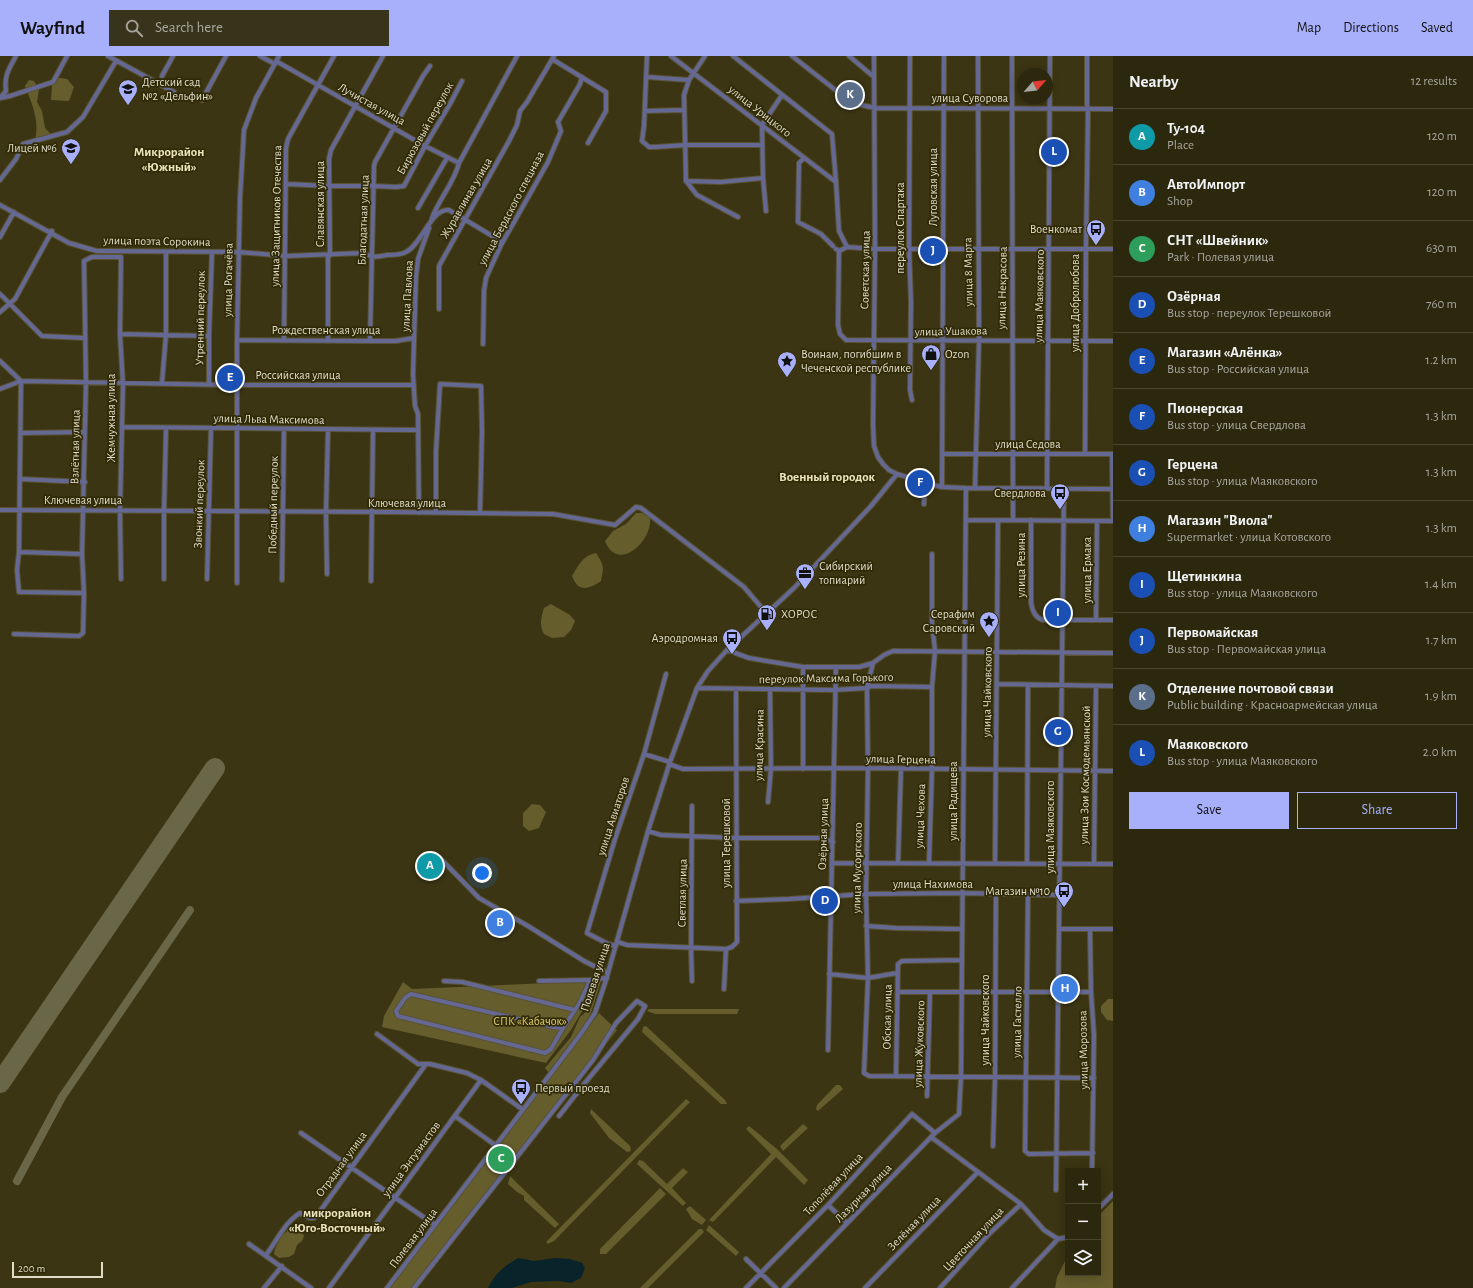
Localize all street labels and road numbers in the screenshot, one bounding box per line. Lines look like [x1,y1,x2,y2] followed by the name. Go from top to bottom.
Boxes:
[395,79,457,177] street label: Бирюзовый переулок
[336,81,408,128] street label: Лучистая улица
[725,82,794,140] street label: улица Урицкого
[931,92,1009,105] street label: улица Суворова
[269,145,284,288] street label: улица Защитников Отечества
[927,147,940,226] street label: Луговская улица
[475,148,547,268] street label: улица Бердского спецназа
[438,155,495,241] street label: Журавлиная улица
[314,160,327,247] street label: Славянская улица
[355,174,372,266] street label: Благодатная улица
[894,182,907,274] street label: переулок Спартака
[858,230,873,310] street label: Советская улица
[102,234,211,249] street label: улица поэта Сорокина
[961,237,976,308] street label: улица 8 Марта
[221,242,236,318] street label: улица Рогачёва
[995,246,1010,331] street label: улица Некрасова
[1032,249,1047,344] street label: улица Маяковского
[1069,253,1082,353] street label: улица Добролюбова
[399,259,416,333] street label: улица Павлова
[193,270,208,365] street label: Утренний переулок
[271,324,381,337] street label: Рождественская улица
[914,324,988,339] street label: улица Ушакова
[255,369,341,382] street label: Российская улица
[105,373,118,462] street label: Жемчужная улица
[68,409,83,485] street label: Взлётная улица
[212,412,325,427] street label: улица Льва Максимова
[994,438,1061,451] street label: улица Седова
[266,455,281,554] street label: Победный переулок
[191,459,208,549] street label: Звонкий переулок
[44,494,123,507] street label: Ключевая улица
[368,497,447,510] street label: Ключевая улица
[1015,532,1028,598] street label: улица Резина
[1081,536,1094,604] street label: улица Ермака
[980,646,995,739] street label: улица Чайковского
[759,671,894,686] street label: переулок Максима Горького
[1078,705,1093,846] street label: улица Зои Космодемьянской
[752,708,767,782] street label: улица Красина
[865,752,937,767] street label: улица Герцена
[947,761,960,842] street label: улица Радищева
[594,775,632,858] street label: улица Авиаторов
[1044,780,1057,875] street label: улица Маяковского
[913,783,928,850] street label: улица Чехова
[816,797,831,870] street label: Озёрная улица
[720,798,733,889] street label: улица Терешковой
[850,822,865,915] street label: улица Мусоргского
[675,858,690,927] street label: Светлая улица
[892,878,974,891] street label: улица Нахимова
[578,941,613,1013] street label: Полевая улица
[979,974,992,1067] street label: улица Чайковского
[880,984,895,1050] street label: Обская улица
[1010,986,1025,1059] street label: улица Гастелло
[911,1000,928,1089] street label: улица Жуковского
[1076,1010,1091,1091] street label: улица Морозова
[379,1119,443,1200] street label: улица Энтузиастов
[313,1129,370,1200] street label: Отрадная улица
[801,1150,866,1218] street label: Тополёвая улица
[832,1161,895,1225] street label: Лазурная улица
[885,1193,944,1253] street label: Зелёная улица
[940,1204,1007,1274] street label: Цветочная улица
[387,1205,440,1271] street label: Полевая улица

